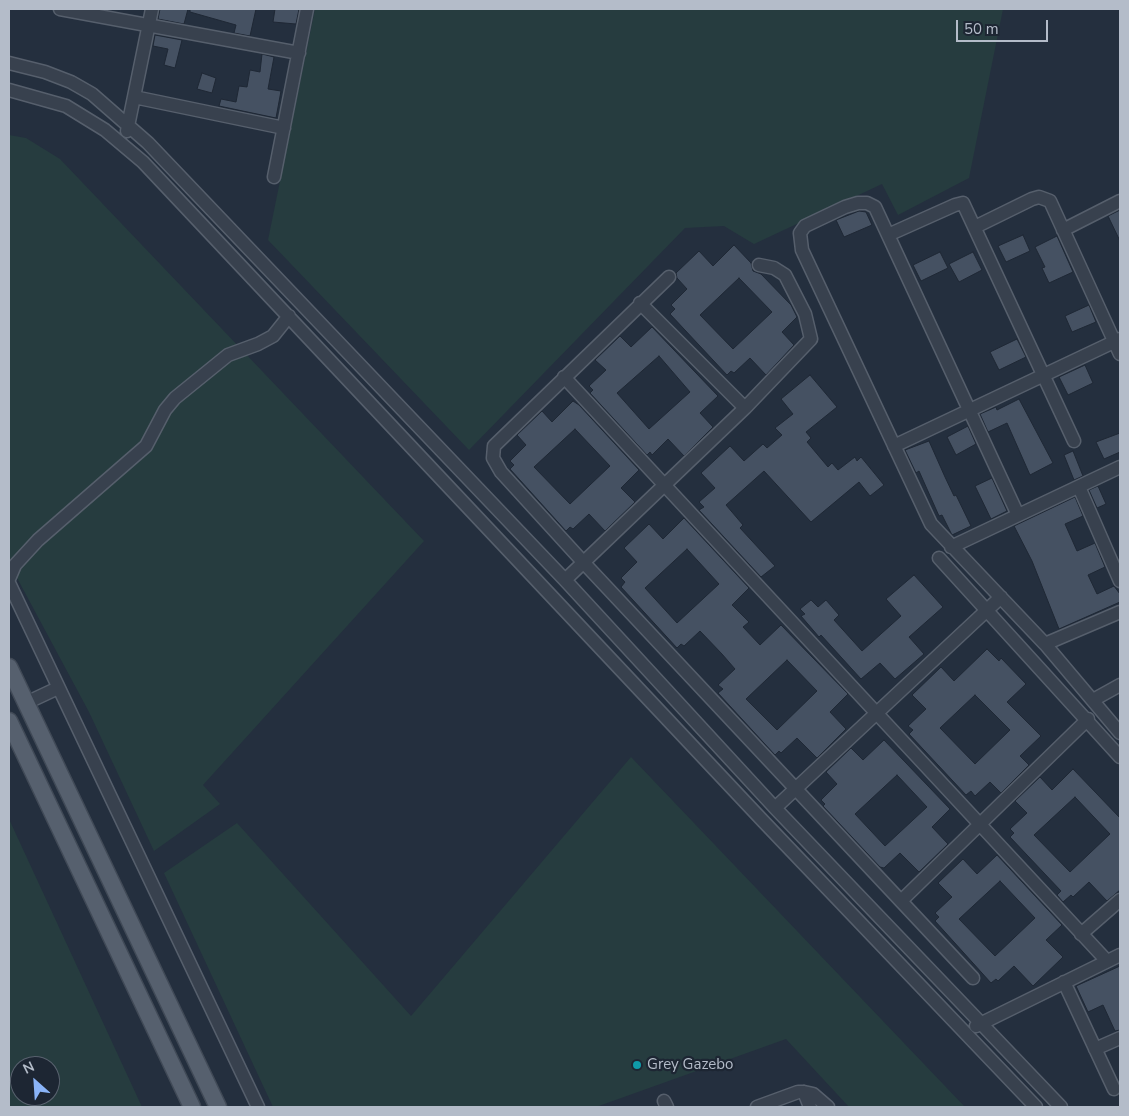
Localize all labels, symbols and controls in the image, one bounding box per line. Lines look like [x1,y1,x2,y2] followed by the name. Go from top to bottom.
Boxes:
[959,10,1052,42] scale bar
[964,19,999,39] text: 50 m
[10,1056,60,1106] north arrow
[647,1056,733,1074] place label: Grey Gazebo
[20,1057,38,1079] text: N
[631,1059,643,1071] marker: Grey Gazebo

